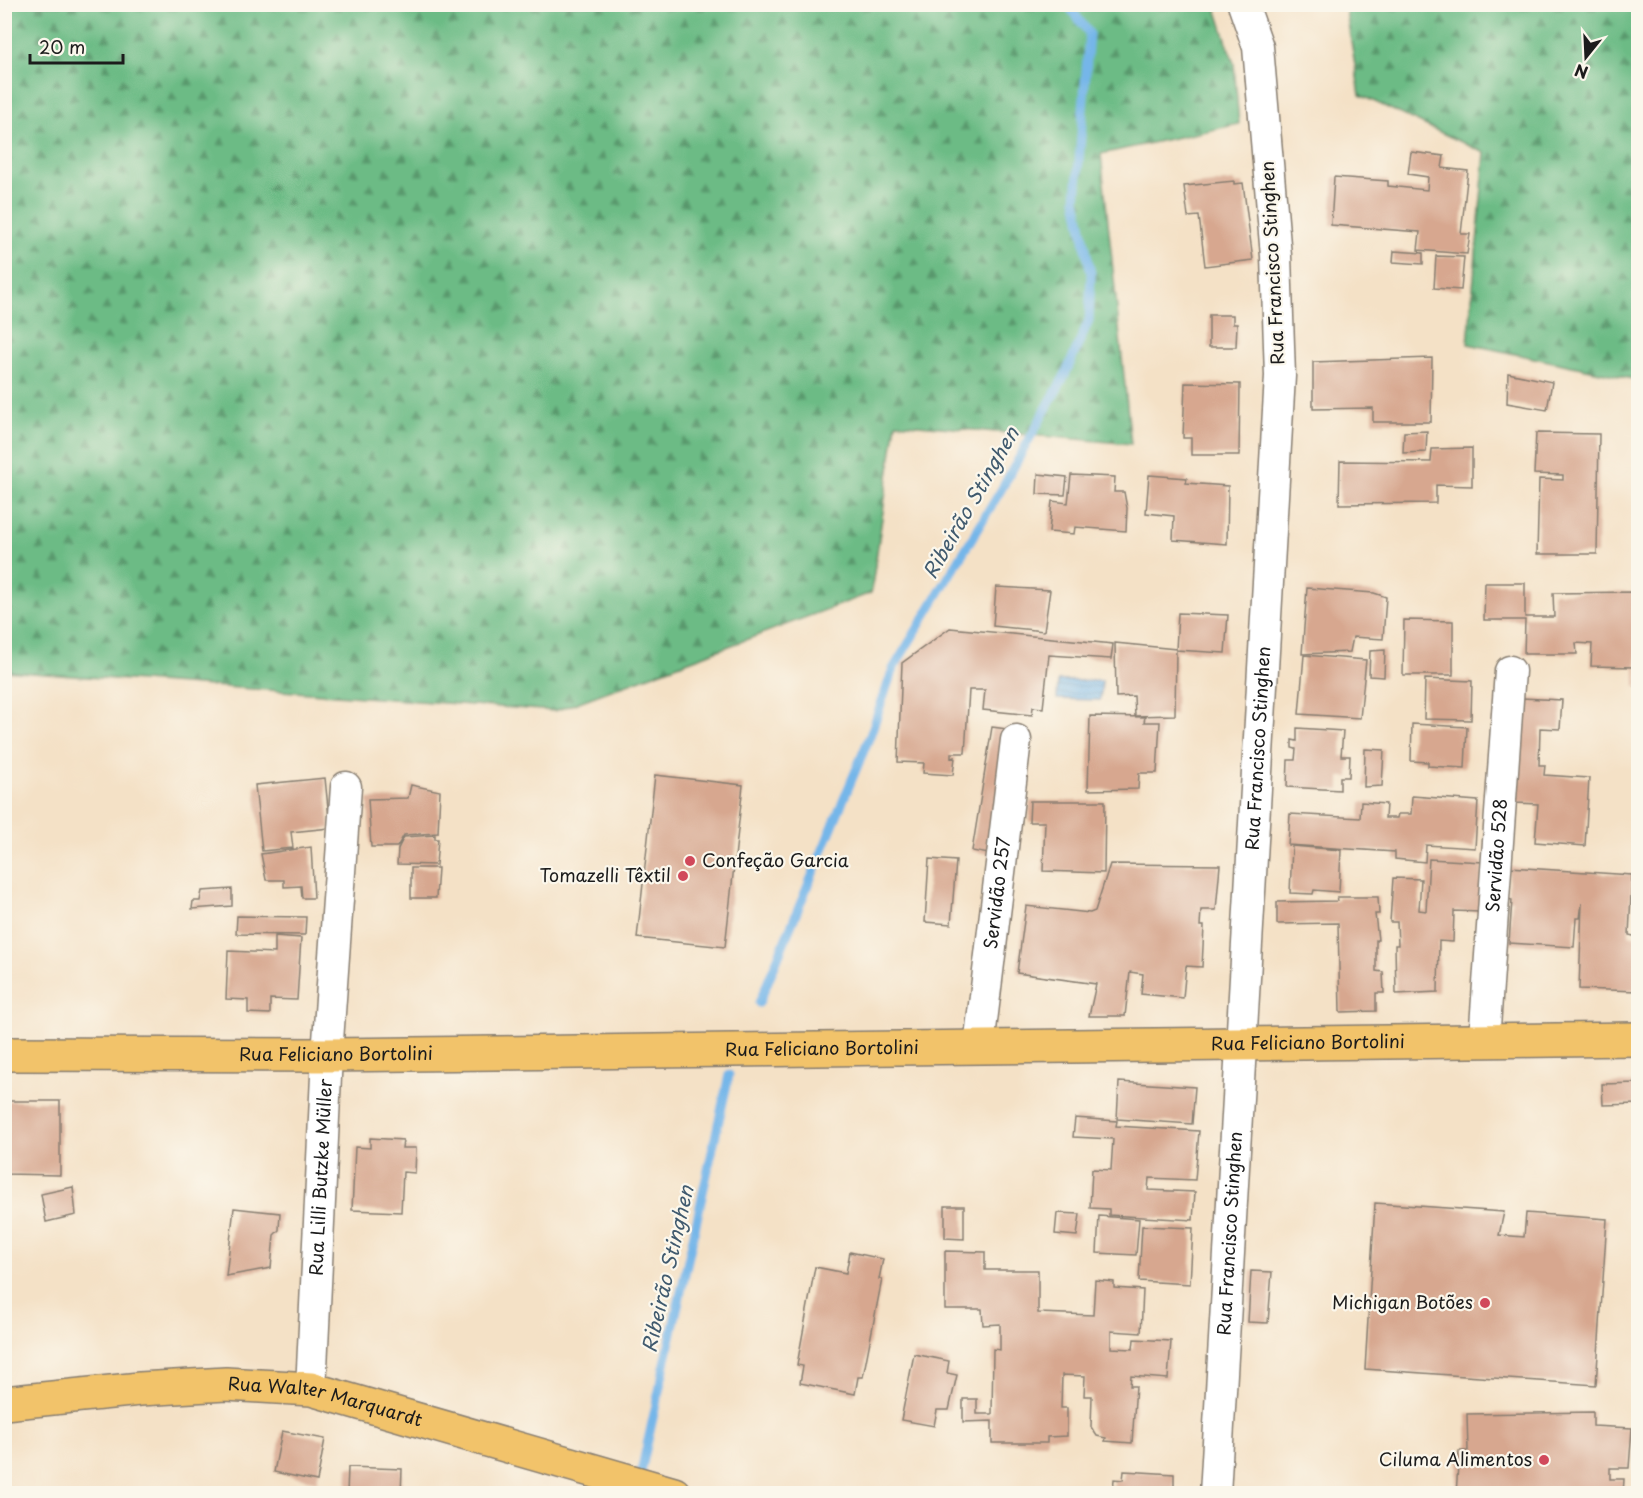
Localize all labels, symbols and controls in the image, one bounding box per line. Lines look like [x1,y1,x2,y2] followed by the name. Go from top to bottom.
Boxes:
[30,27,123,65] scale bar
[1556,27,1616,87] north arrow
[39,33,85,60] text: 20 m
[1571,59,1591,86] text: N
[1253,160,1290,366] street label: Rua Francisco Stinghen
[915,420,1026,584] water label: Ribeirão Stinghen
[1237,645,1276,851] street label: Rua Francisco Stinghen
[1478,797,1513,913] street label: Servidão 528
[976,835,1016,950] street label: Servidão 257
[702,846,849,873] place label: Confeção Garcia
[683,854,697,868] marker: Confeção Garcia
[540,861,671,888] place label: Tomazelli Têxtil
[676,869,690,883] marker: Tomazelli Têxtil
[1211,1027,1405,1056] street label: Rua Feliciano Bortolini
[725,1033,919,1062] street label: Rua Feliciano Bortolini
[239,1039,433,1067] street label: Rua Feliciano Bortolini
[301,1077,338,1276] street label: Rua Lilli Butzke Müller
[1209,1131,1248,1336] street label: Rua Francisco Stinghen
[633,1181,701,1355] water label: Ribeirão Stinghen
[1332,1288,1473,1315] place label: Michigan Botões
[1478,1296,1492,1310] marker: Michigan Botões
[227,1369,426,1433] street label: Rua Walter Marquardt
[1379,1445,1532,1472] place label: Ciluma Alimentos
[1537,1453,1551,1467] marker: Ciluma Alimentos

